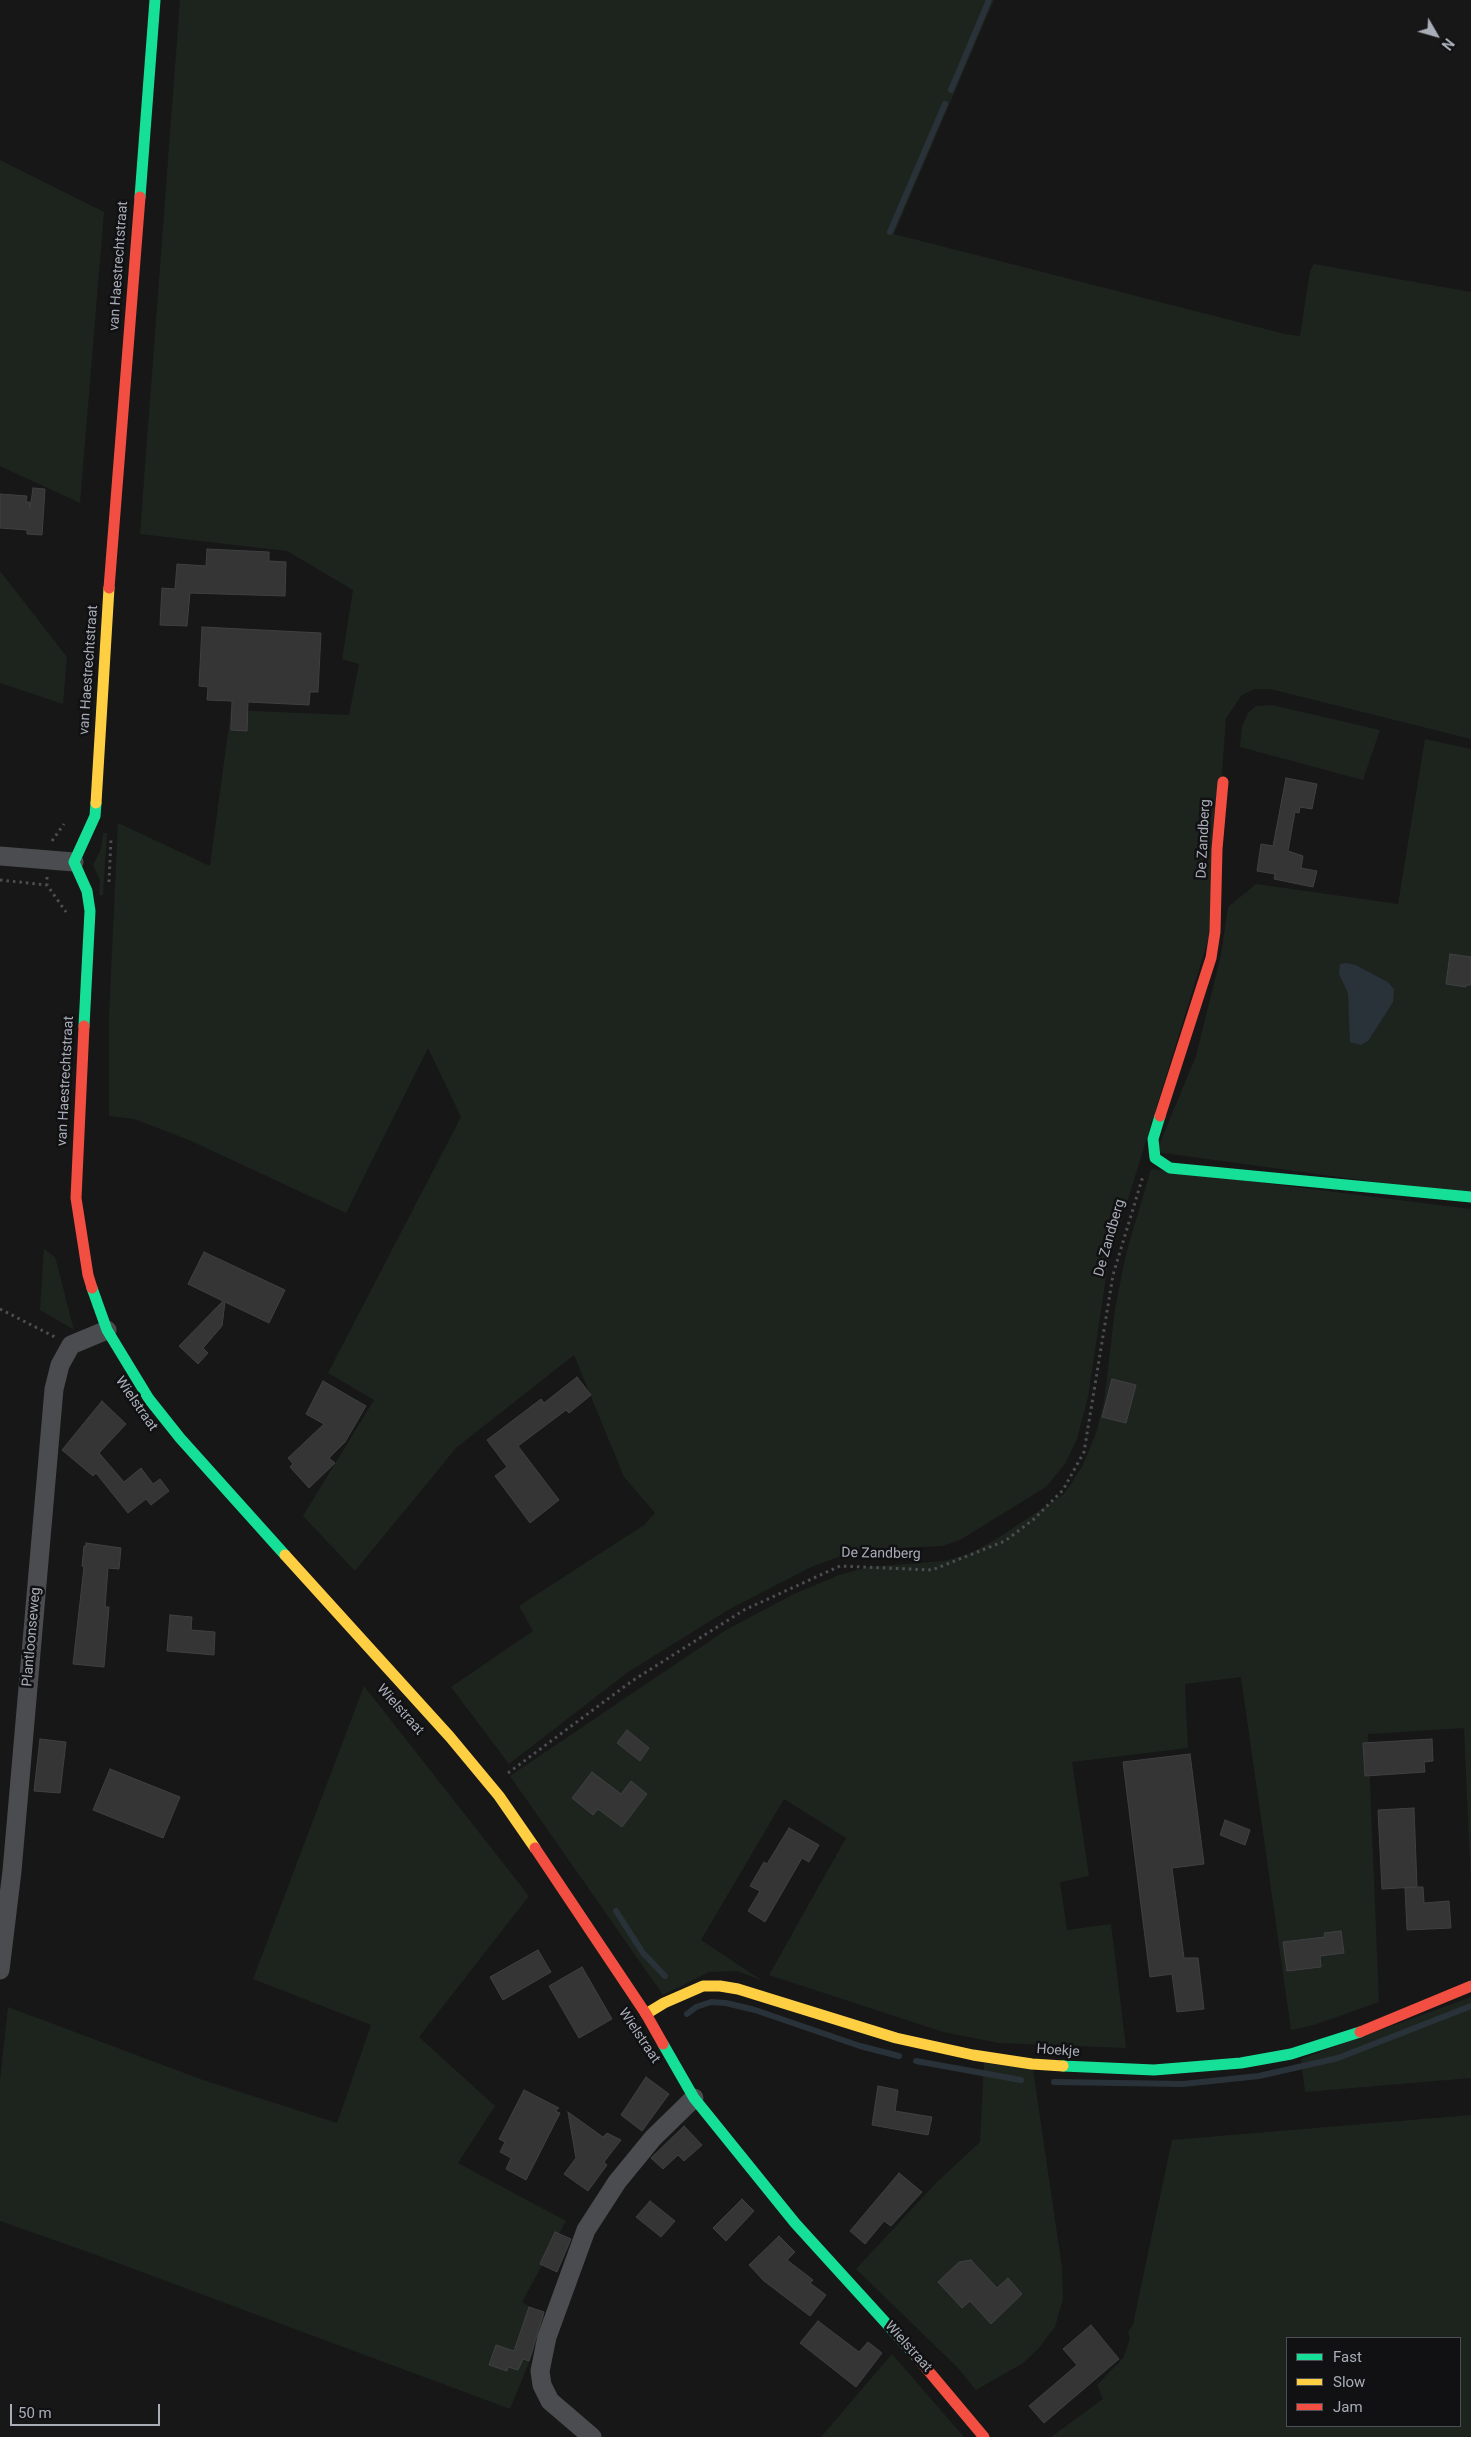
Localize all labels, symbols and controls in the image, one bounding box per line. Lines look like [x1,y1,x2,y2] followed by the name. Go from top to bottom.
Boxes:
[1411,10,1461,60] north arrow
[1438,35,1457,53] text: N
[106,201,132,331] street label: van Haestrechtstraat
[76,605,102,735] street label: van Haestrechtstraat
[1194,799,1214,879] street label: De Zandberg
[54,1016,78,1146] street label: van Haestrechtstraat
[1091,1197,1129,1279] street label: De Zandberg
[111,1373,161,1435] street label: Wielstraat
[841,1545,921,1563] street label: De Zandberg
[19,1587,45,1687] street label: Plantloonseweg
[373,1681,427,1739] street label: Wielstraat
[614,2005,664,2067] street label: Wielstraat
[1036,2041,1080,2061] street label: Hoekje
[881,2318,935,2376] street label: Wielstraat
[1286,2337,1461,2427] legend
[1333,2348,1362,2366] text: Fast
[1333,2373,1365,2391] text: Slow
[12,2394,162,2426] scale bar
[1333,2398,1363,2416] text: Jam
[18,2404,52,2422] text: 50 m

